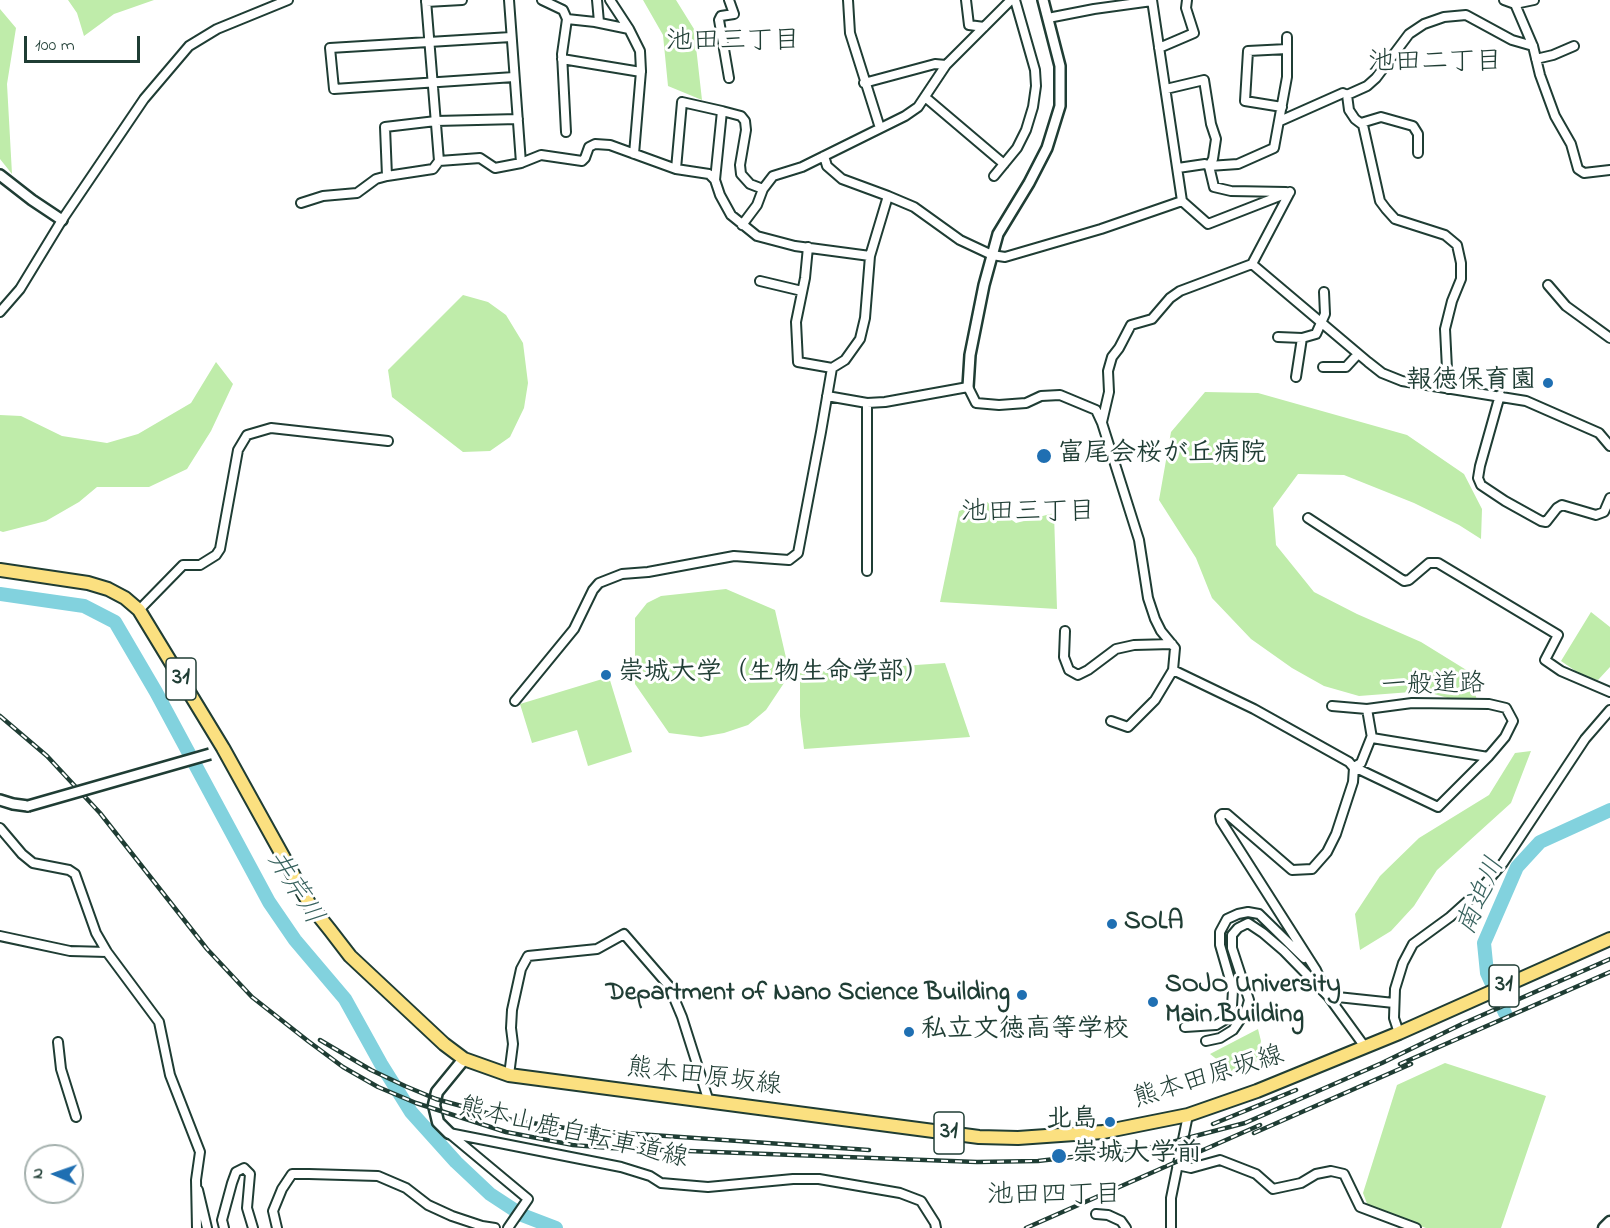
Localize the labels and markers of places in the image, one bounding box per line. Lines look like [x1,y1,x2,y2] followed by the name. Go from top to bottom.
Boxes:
[1406,367,1536,399] place label: 報徳保育園
[1541,376,1555,390] marker: 報徳保育園
[1058,440,1266,472] place label: 富尾会桜が丘病院
[1035,447,1053,465] marker: 富尾会桜が丘病院
[618,659,930,691] place label: 崇城大学（生物生命学部）
[599,668,613,682] marker: 崇城大学（生物生命学部）
[1124,908,1183,940] place label: SOLA
[1105,917,1119,931] marker: SOLA
[1165,971,1341,1032] place label: SOJO University Main Building
[606,979,1010,1011] place label: Department of Nano Science Building
[1015,988,1029,1002] marker: Department of Nano Science Building
[1146,995,1160,1009] marker: SOJO University Main Building
[921,1016,1129,1048] place label: 私立文徳高等学校
[902,1025,916,1039] marker: 私立文徳高等学校
[1046,1106,1098,1138] place label: 北島
[1103,1115,1117,1129] marker: 北島
[1072,1140,1202,1172] place label: 崇城大学前
[1050,1147,1068,1165] marker: 崇城大学前

